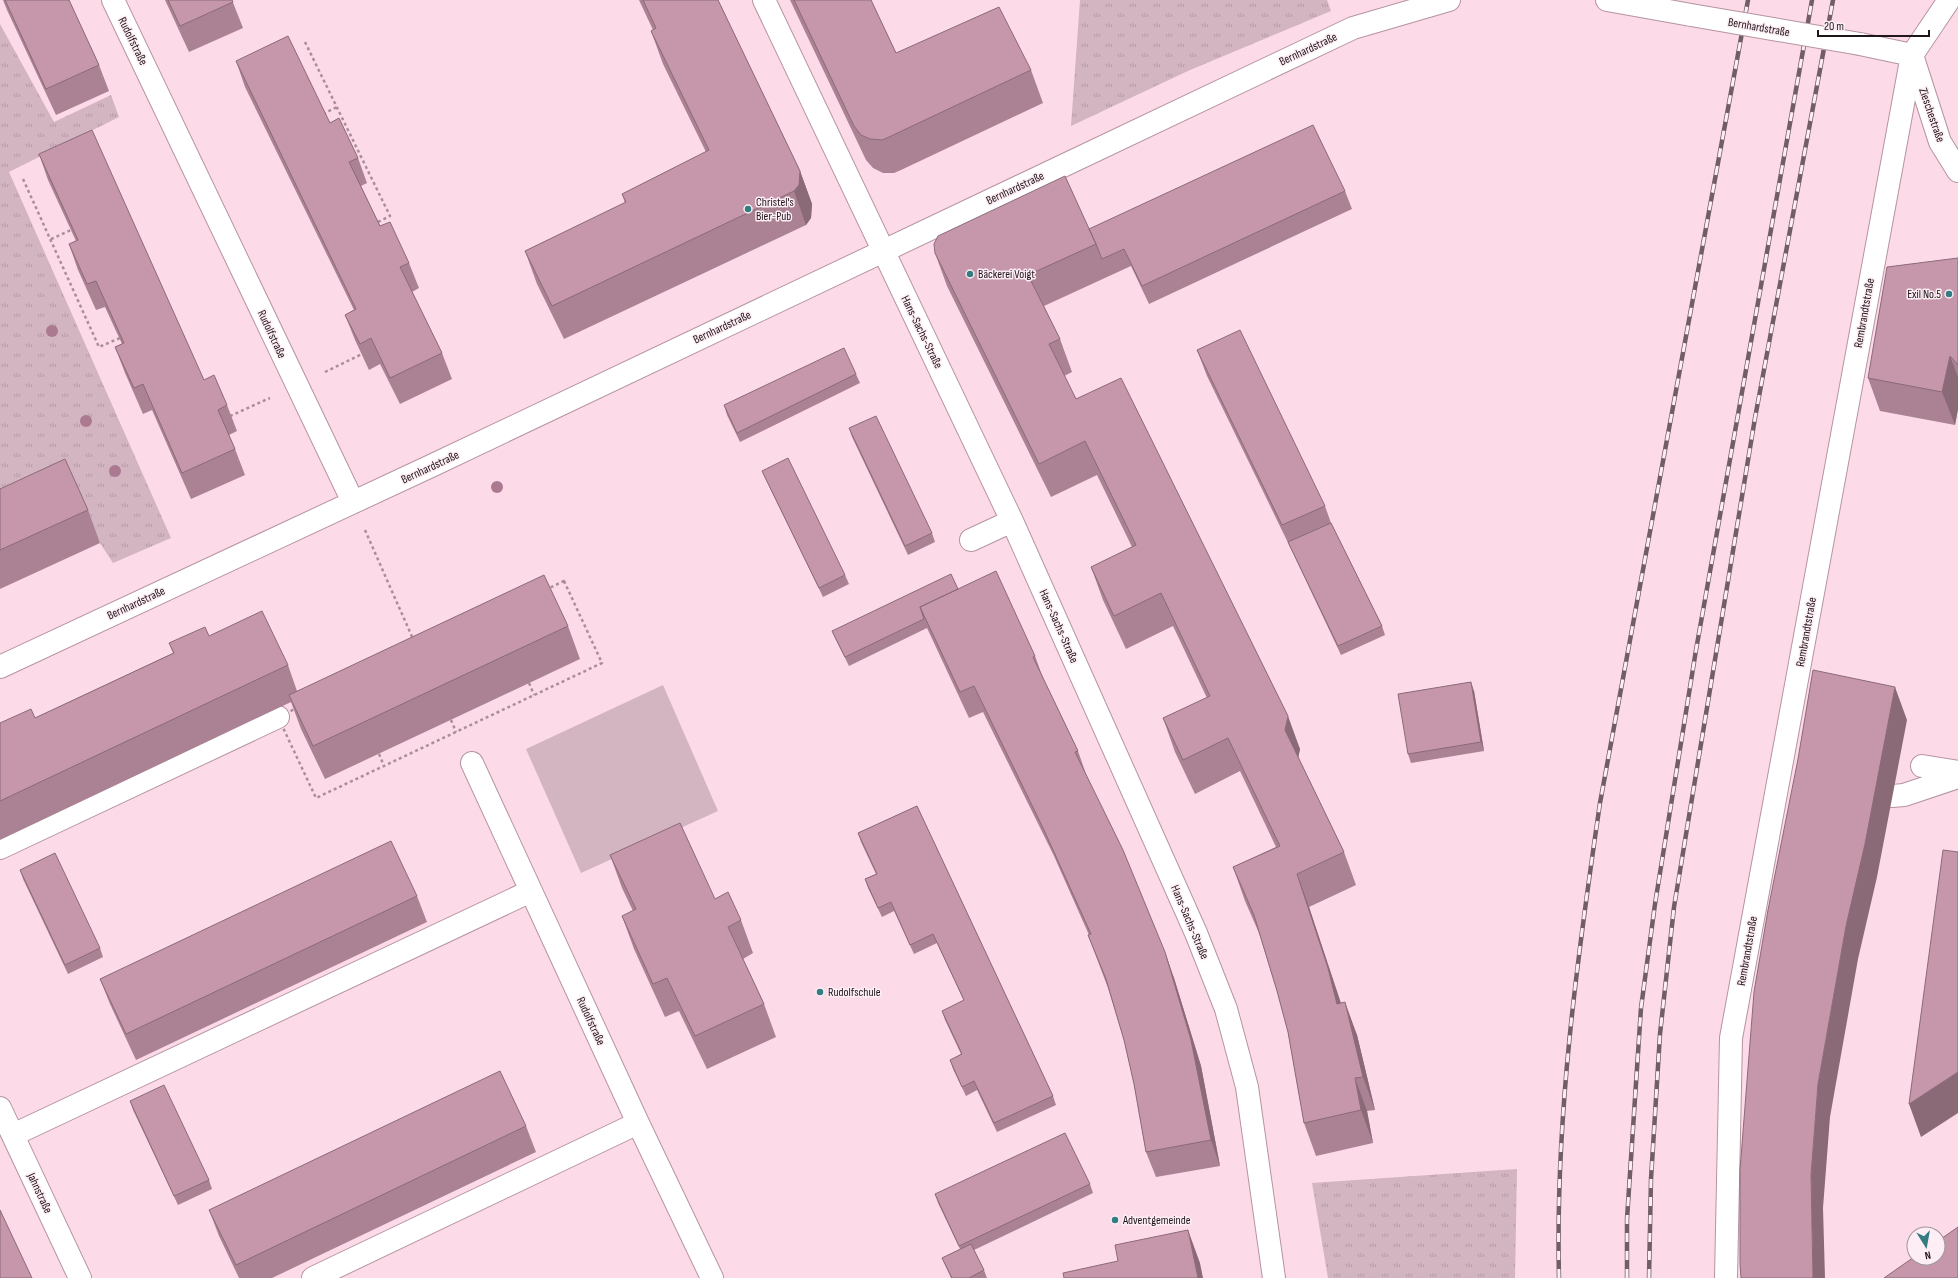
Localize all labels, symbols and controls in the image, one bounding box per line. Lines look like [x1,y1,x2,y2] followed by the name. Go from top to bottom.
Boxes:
[1818,12,1929,38] scale bar
[114,15,151,68] street label: Rudolfstraße
[1727,15,1791,40] street label: Bernhardstraße
[1824,19,1844,34] text: 20 m
[1277,29,1340,69] street label: Bernhardstraße
[1915,86,1948,145] street label: Zieschestraße
[984,168,1047,208] street label: Bernhardstraße
[756,195,794,224] place label: Christel's Bier-Pub
[743,204,753,214] marker: Christel's Bier-Pub
[978,267,1035,282] place label: Bäckerei Voigt
[965,269,975,279] marker: Bäckerei Voigt
[1851,277,1878,349] street label: Rembrandtstraße
[1907,287,1941,302] place label: Exil No.5
[1944,289,1954,299] marker: Exil No.5
[897,293,946,371] street label: Hans-Sachs-Straße
[691,307,754,347] street label: Bernhardstraße
[254,308,289,361] street label: Rudolfstraße
[399,447,462,487] street label: Bernhardstraße
[105,583,168,623] street label: Bernhardstraße
[1036,587,1082,666] street label: Hans-Sachs-Straße
[1793,596,1820,668] street label: Rembrandtstraße
[1167,883,1212,962] street label: Hans-Sachs-Straße
[1734,915,1761,987] street label: Rembrandtstraße
[828,985,881,1000] place label: Rudolfschule
[815,987,825,997] marker: Rudolfschule
[573,995,608,1048] street label: Rudolfstraße
[23,1170,56,1216] street label: Jahnstraße
[1122,1213,1191,1228] place label: Adventgemeinde
[1110,1215,1120,1225] marker: Adventgemeinde
[1906,1226,1946,1266] north arrow
[1924,1248,1932,1262] text: N

